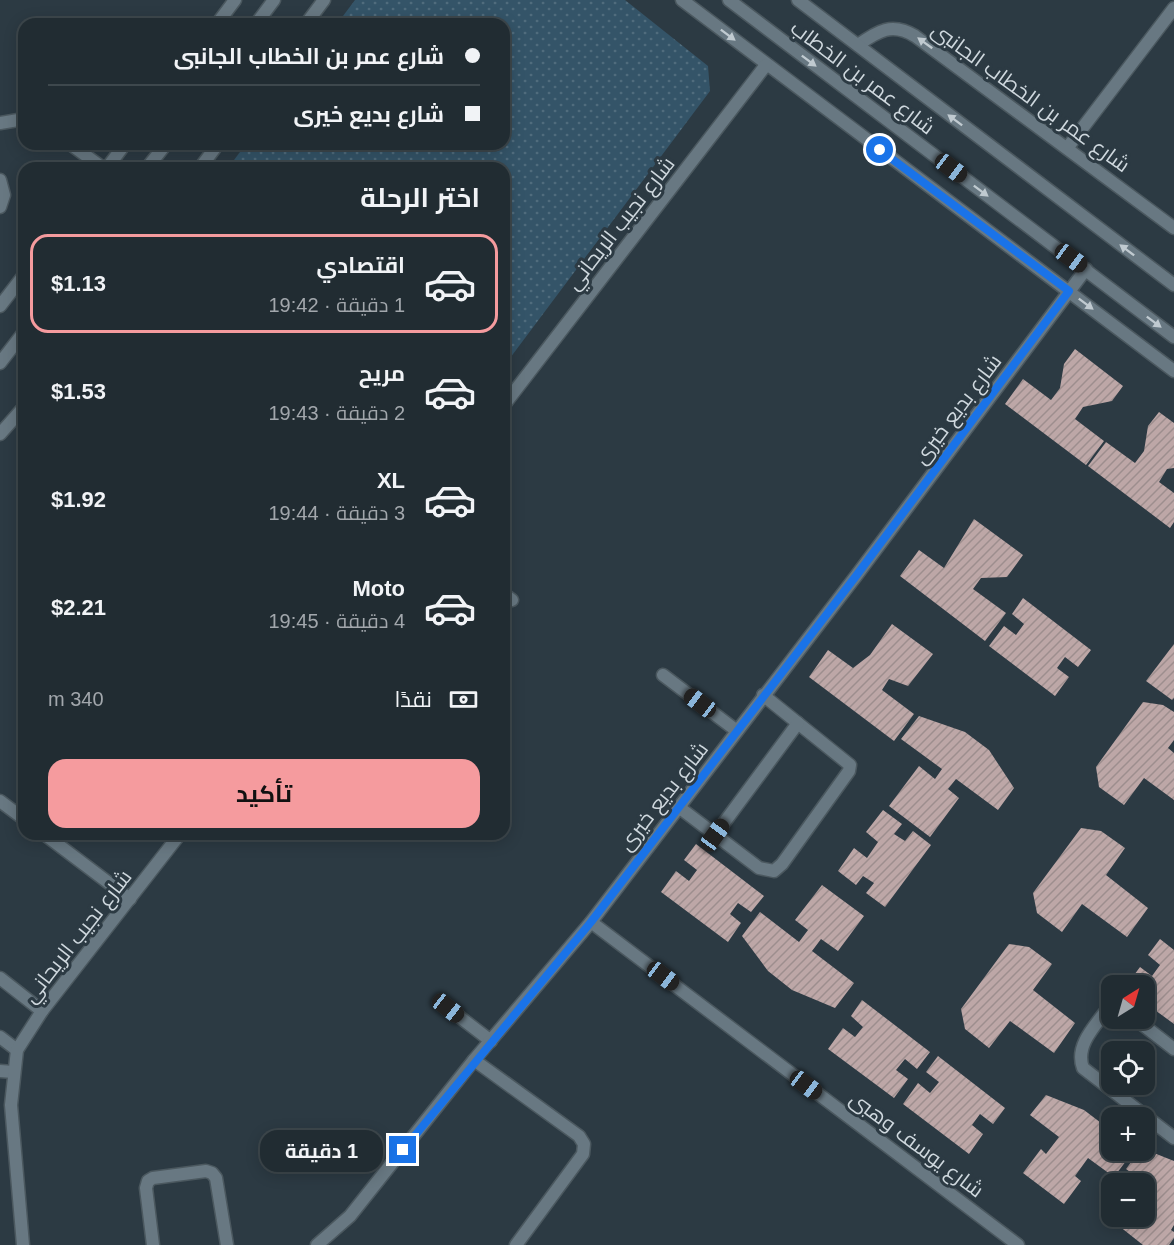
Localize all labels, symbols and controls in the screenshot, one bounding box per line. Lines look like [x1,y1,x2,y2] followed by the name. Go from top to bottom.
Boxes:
[785,15,939,141] street label: شارع عمر بن الخطاب
[926,17,1134,179] street label: شارع عمر بن الخطاب الجانبى
[721,29,736,41] one-way arrow
[918,37,934,49] one-way arrow
[174,44,444,69] text: شارع عمر بن الخطاب الجانبى
[801,54,817,67] one-way arrow
[294,102,444,127] text: شارع بديع خيرى
[948,114,963,126] one-way arrow
[866,136,893,163] route start
[931,150,971,186] car
[561,152,683,297] street label: شارع نجيب الريحاني
[360,183,480,213] text: اختر الرحلة
[973,185,989,197] one-way arrow
[1051,240,1091,276] car
[1120,244,1136,256] one-way arrow
[316,253,405,278] text: اقتصادي
[423,257,477,311] icon: car
[51,271,106,296] text: $1.13
[268,294,405,316] text: 1 دقيقة · 19:42
[1078,297,1094,310] one-way arrow
[1146,315,1161,327] one-way arrow
[908,350,1008,470] street label: شارع بديع خيرى
[359,361,405,386] text: مريح
[423,365,477,419] icon: car
[51,379,106,404] text: $1.53
[268,402,405,424] text: 2 دقيقة · 19:43
[377,468,405,493] text: XL
[423,473,477,527] icon: car
[51,487,106,512] text: $1.92
[268,502,405,524] text: 3 دقيقة · 19:44
[352,576,405,601] text: Moto
[423,581,477,635] icon: car
[51,595,106,620] text: $2.21
[268,610,405,632] text: 4 دقيقة · 19:45
[447,683,480,716] icon: cash
[680,685,720,721] car
[394,687,432,712] text: نقدًا
[48,688,104,710] text: 340 m
[614,737,715,857] street label: شارع بديع خيرى
[48,759,480,828] button: تأكيد
[697,815,733,855] car
[18,865,140,1010] street label: شارع نجيب الريحاني
[643,958,683,994] car
[1101,975,1155,1029] north arrow
[1101,975,1155,1227] map controls
[428,990,468,1026] car
[1101,1041,1155,1095] button: locate
[786,1067,826,1103] car
[844,1086,988,1204] street label: شارع يوسف وهبى
[1101,1107,1155,1161] button: +
[259,1129,382,1171] callout: 1 دقيقة
[389,1136,416,1163] route end
[285,1140,358,1162] text: 1 دقيقة
[1101,1173,1155,1227] button: −

